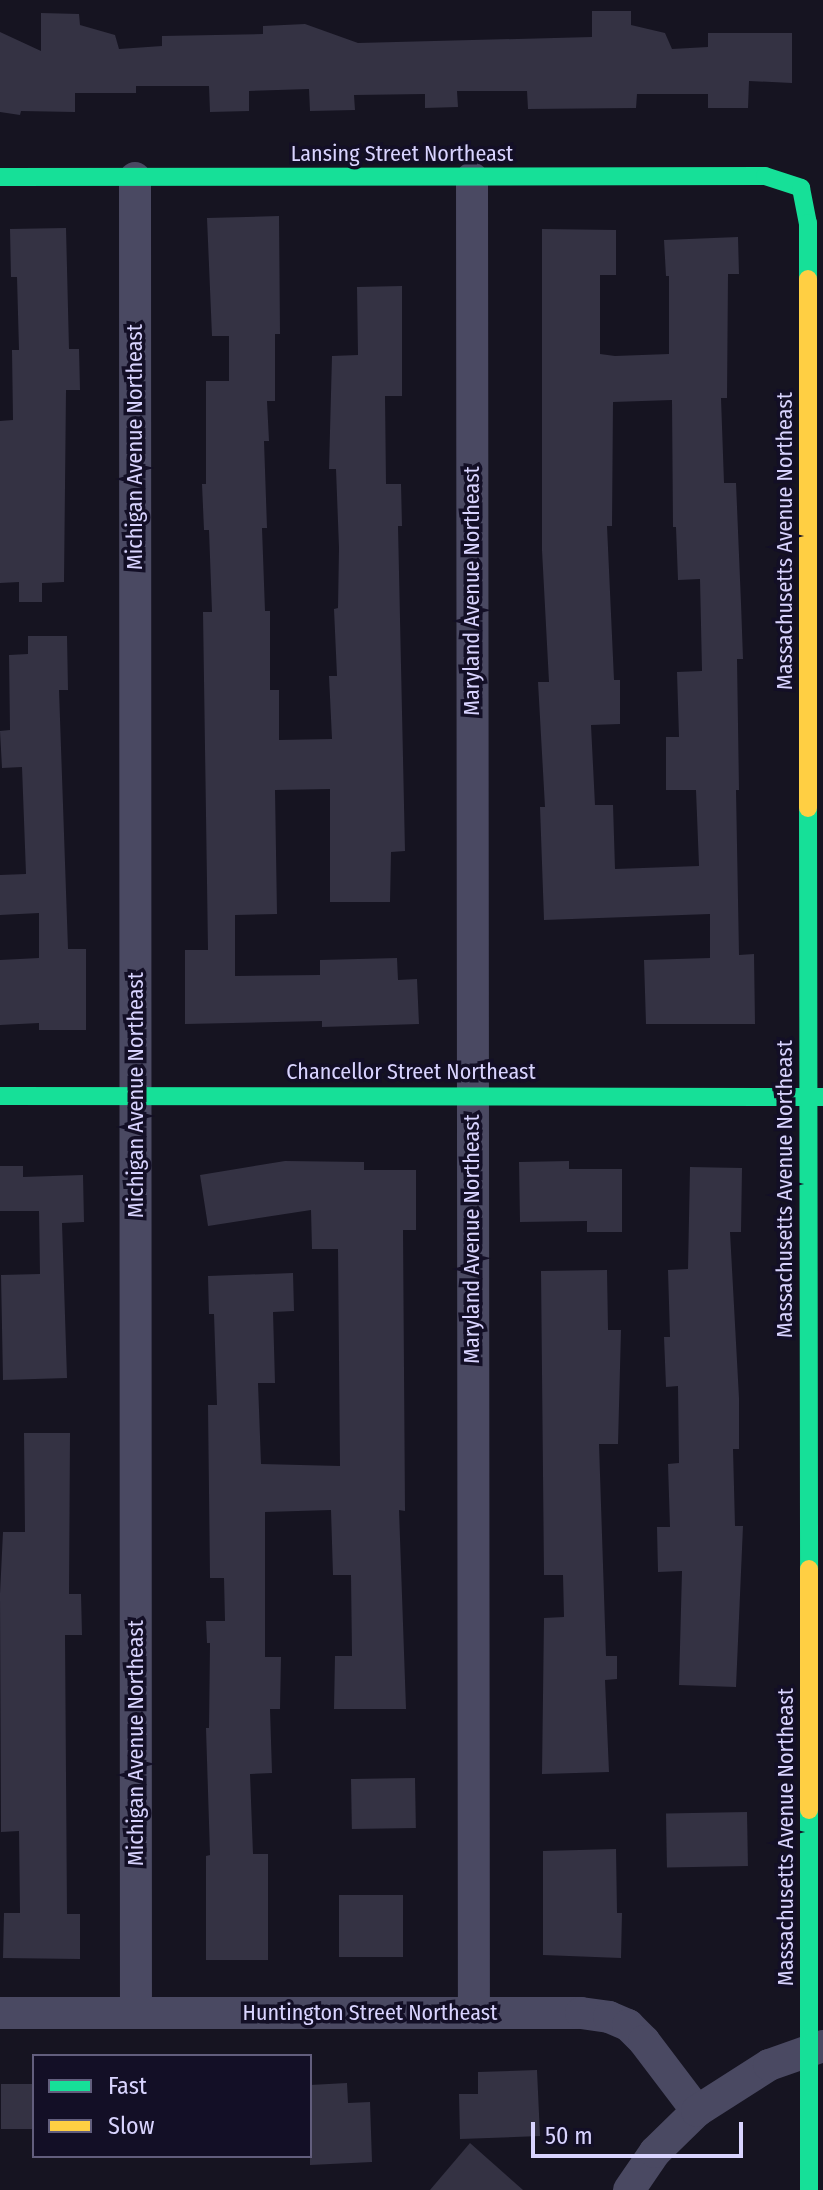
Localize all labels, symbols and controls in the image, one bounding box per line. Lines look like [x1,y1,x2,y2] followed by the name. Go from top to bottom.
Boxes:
[291,141,513,167] street label: Lansing Street Northeast
[122,324,148,570] street label: Michigan Avenue Northeast
[772,392,798,690] street label: Massachusetts Avenue Northeast
[459,466,485,716] street label: Maryland Avenue Northeast
[123,972,149,1218] street label: Michigan Avenue Northeast
[772,1040,798,1338] street label: Massachusetts Avenue Northeast
[286,1059,536,1085] street label: Chancellor Street Northeast
[459,1114,485,1364] street label: Maryland Avenue Northeast
[123,1620,149,1866] street label: Michigan Avenue Northeast
[773,1688,799,1986] street label: Massachusetts Avenue Northeast
[243,2000,497,2026] street label: Huntington Street Northeast
[32,2054,312,2158] legend
[108,2072,147,2100] text: Fast
[535,2106,747,2156] scale bar
[108,2112,154,2140] text: Slow
[545,2122,593,2150] text: 50 m

